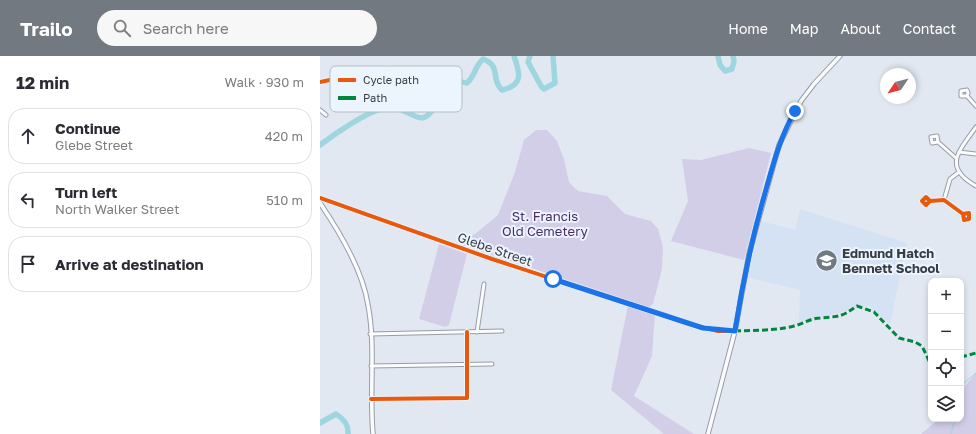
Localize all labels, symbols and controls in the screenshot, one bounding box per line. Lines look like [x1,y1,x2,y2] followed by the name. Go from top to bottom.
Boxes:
[97,10,377,46] search box
[20,17,73,40] text: Trailo
[111,17,133,39] icon: search
[143,19,229,37] text: Search here
[728,20,768,37] text: Home
[790,20,818,37] text: Map
[840,20,881,37] text: About
[903,20,956,37] text: Contact
[330,66,462,112] legend
[880,68,916,104] north arrow
[16,72,69,93] text: 12 min
[363,73,419,86] text: Cycle path
[225,74,304,90] text: Walk · 930 m
[363,91,387,104] text: Path
[786,102,804,120] route end
[55,119,121,137] text: Continue
[17,125,39,147] icon: ahead
[265,128,303,144] text: 420 m
[55,137,133,153] text: Glebe Street
[55,183,117,201] text: Turn left
[17,189,39,211] icon: left
[266,192,303,208] text: 510 m
[55,201,179,217] text: North Walker Street
[502,208,589,239] park label: St. Francis Old Cemetery
[456,229,534,269] street label: Glebe Street
[842,245,940,276] place label: Edmund Hatch Bennett School
[814,247,840,273] school or university icon: Edmund Hatch Bennett School
[17,253,39,275] icon: arrive
[55,255,204,273] text: Arrive at destination
[544,270,562,288] route start
[928,278,964,422] map controls
[928,278,964,314] button: +
[928,314,964,350] button: −
[928,350,964,386] button: locate
[928,386,964,422] button: layers

